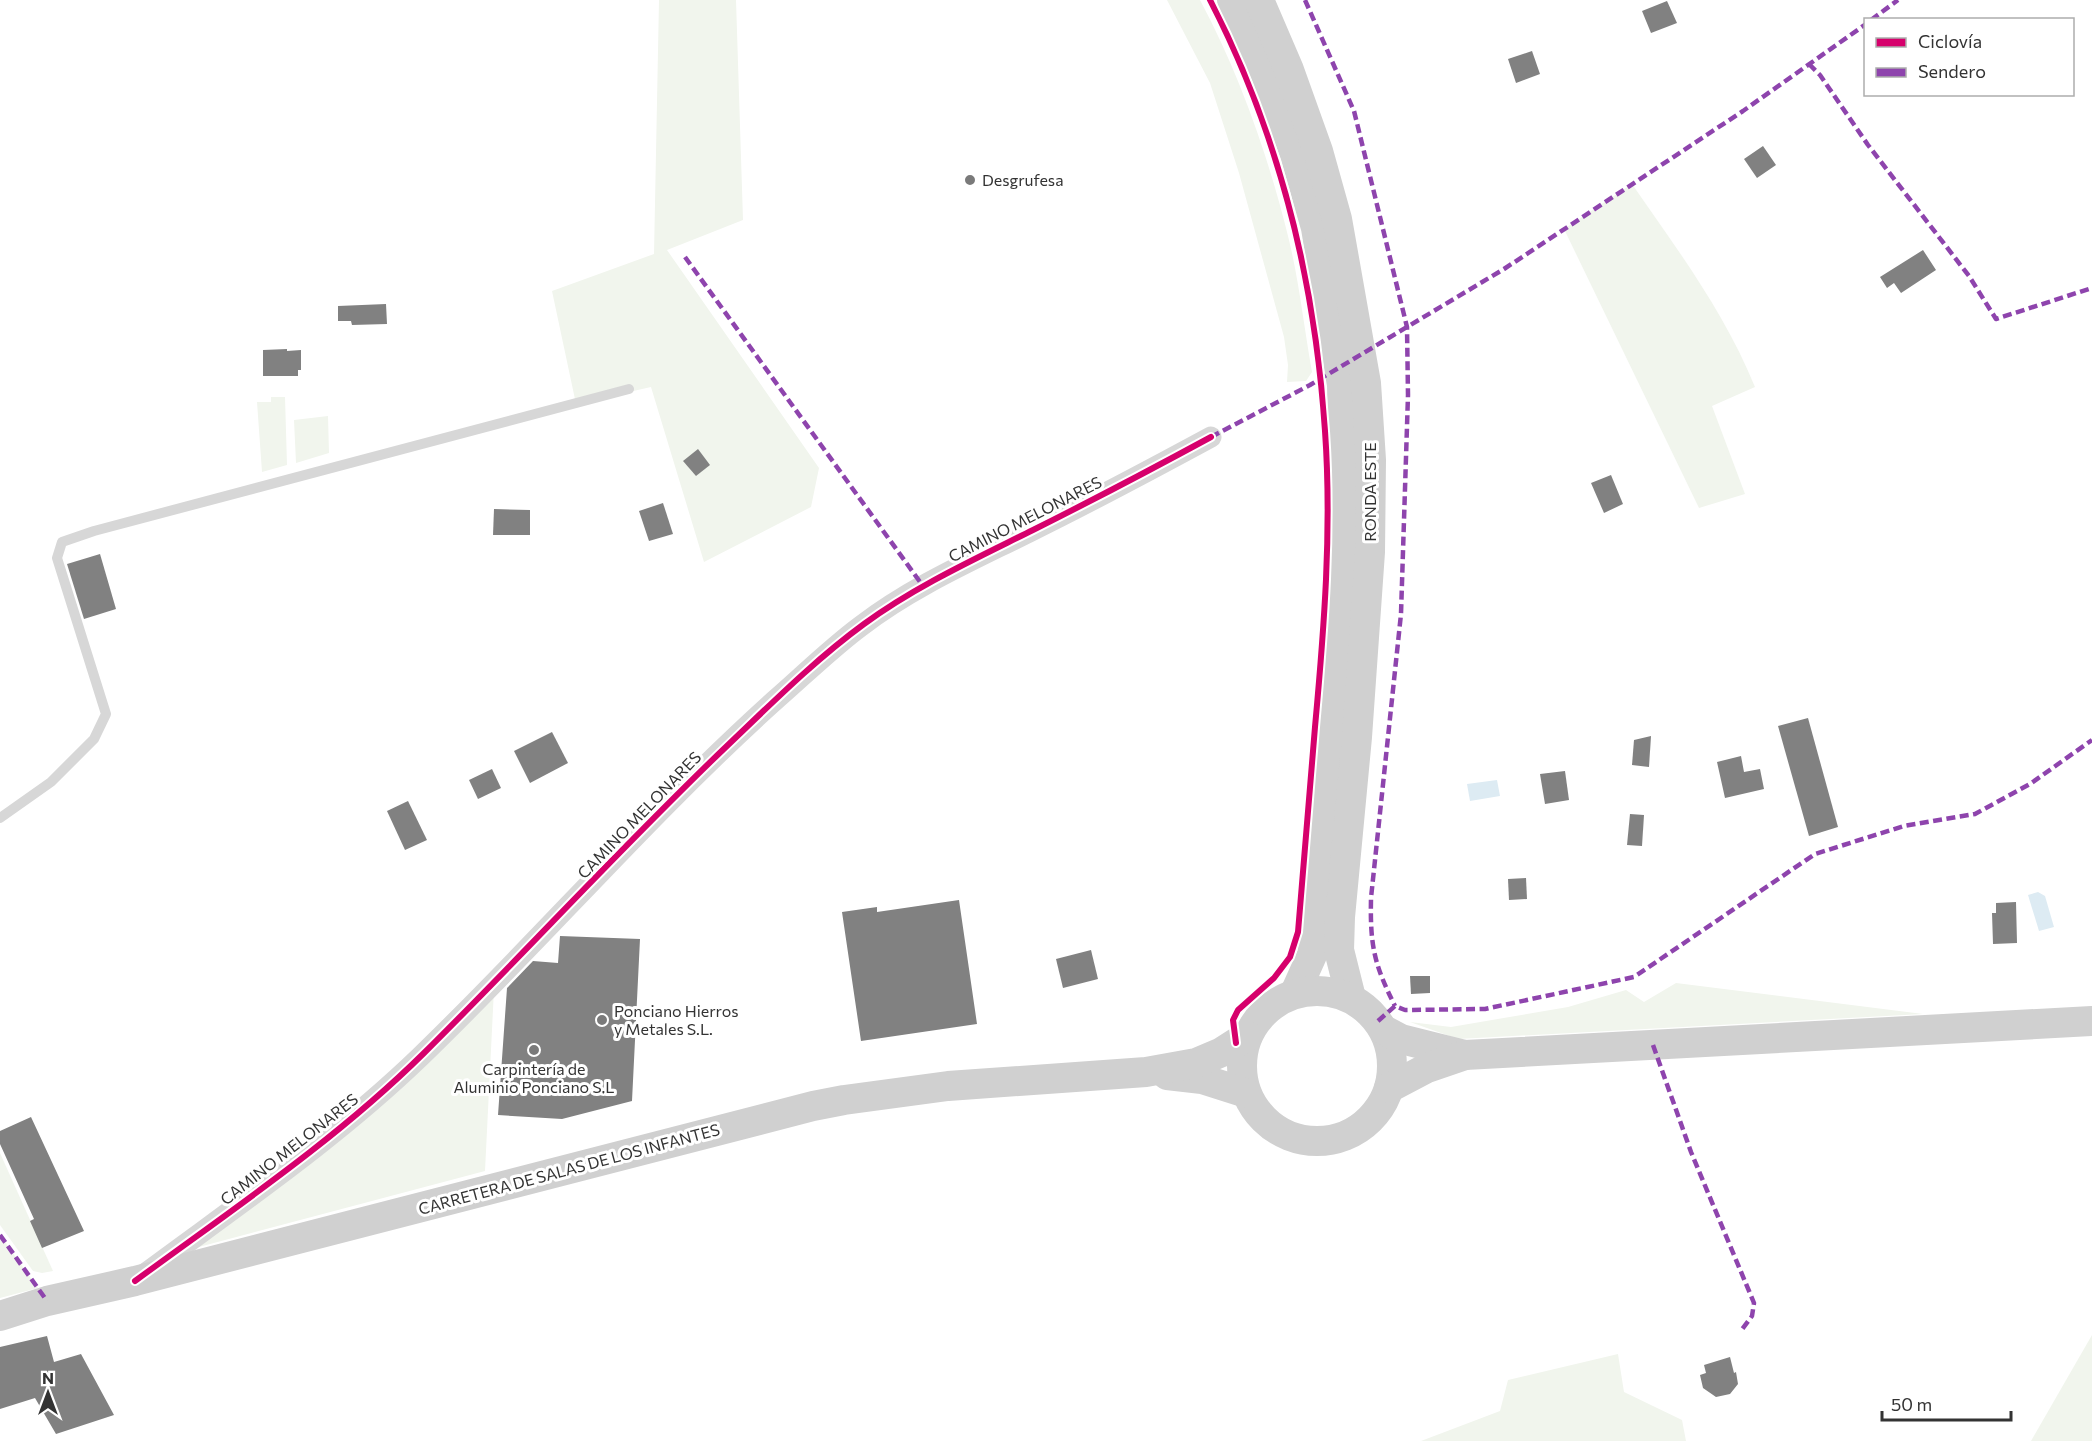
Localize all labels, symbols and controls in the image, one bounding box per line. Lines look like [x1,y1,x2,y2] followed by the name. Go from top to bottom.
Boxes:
[1864,18,2074,96] legend
[1918,30,1982,52] text: Ciclovía
[1918,60,1986,82] text: Sendero
[982,170,1064,189] place label: Desgrufesa
[963,173,977,187] marker: Desgrufesa
[1360,442,1379,542] street label: RONDA ESTE
[945,472,1105,565] street label: CAMINO MELONARES
[573,747,704,882] street label: CAMINO MELONARES
[614,1001,738,1038] place label: Ponciano Hierros y Metales S.L.
[595,1013,609,1027] marker: Ponciano Hierros y Metales S.L.
[527,1043,541,1057] marker: Carpintería de Aluminio Ponciano S.L
[453,1059,615,1096] place label: Carpintería de Aluminio Ponciano S.L
[216,1089,361,1208] street label: CAMINO MELONARES
[416,1119,722,1218] street label: CARRETERA DE SALAS DE LOS INFANTES
[18,1363,78,1423] north arrow
[42,1368,54,1387] text: N
[1882,1384,2011,1422] scale bar
[1891,1393,1932,1415] text: 50 m

